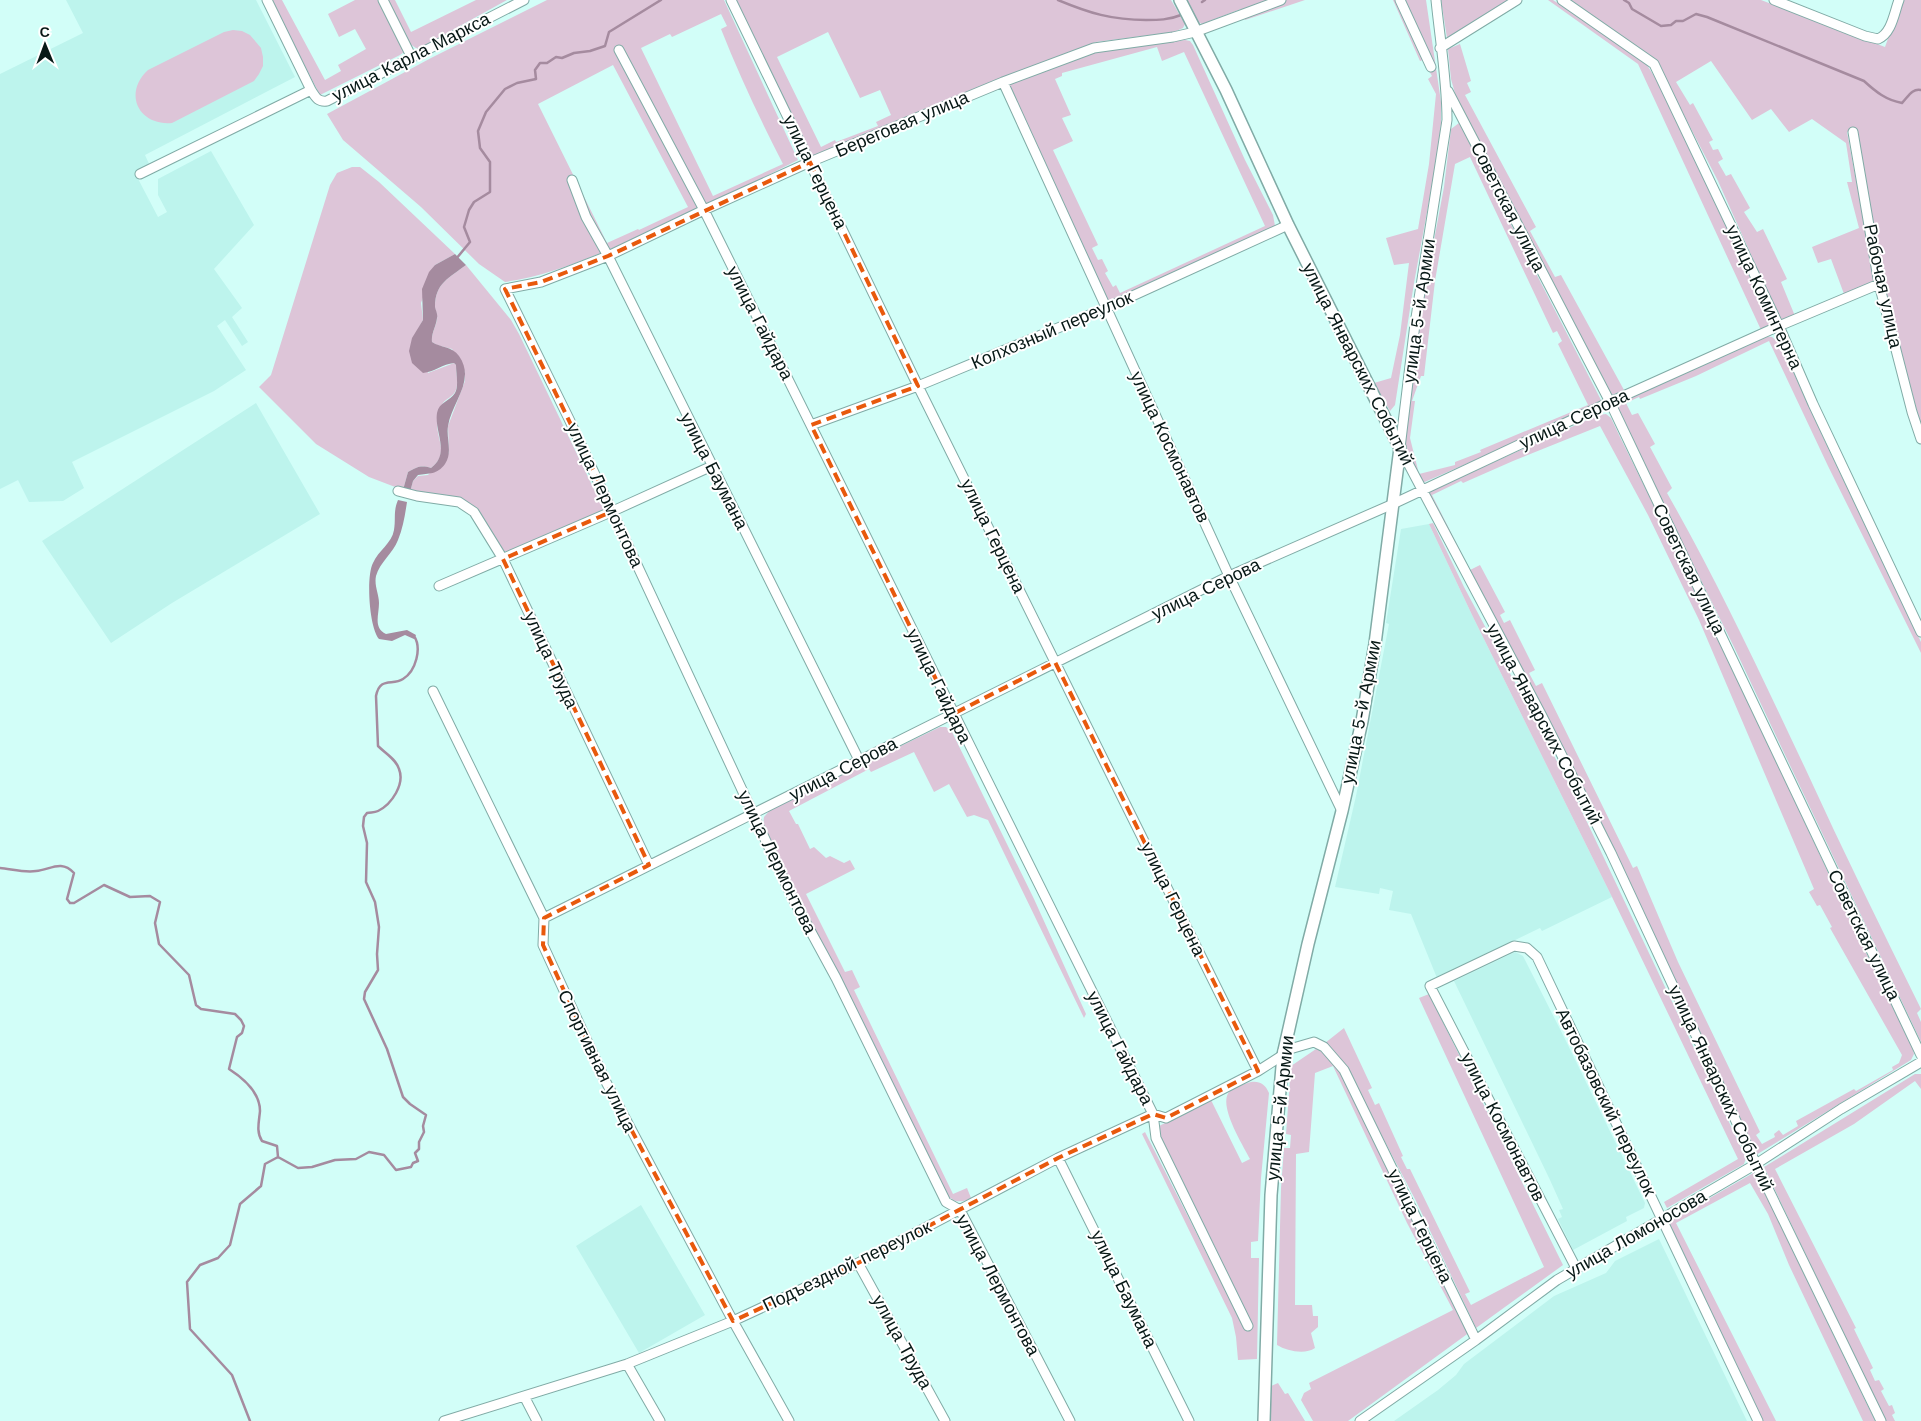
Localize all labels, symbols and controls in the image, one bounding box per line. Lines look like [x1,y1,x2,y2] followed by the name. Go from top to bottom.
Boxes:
[328,7,494,106] street label: улица Карла Маркса
[20,20,70,70] north arrow
[40,24,50,40] text: С
[832,86,973,161] street label: Береговая улица
[779,111,853,233] street label: улица Герцена
[1467,139,1551,276] street label: Советская улица
[1722,221,1807,373] street label: улица Коминтерна
[1860,222,1907,351] street label: Рабочая улица
[1398,237,1439,385] street label: улица 5-й Армии
[1298,259,1419,469] street label: улица Январских Событий
[723,262,799,384] street label: улица Гайдара
[968,286,1136,373] street label: Колхозный переулок
[1126,368,1215,526] street label: улица Космонавтов
[1516,384,1633,453] street label: улица Серова
[676,409,753,534] street label: улица Баумана
[563,419,649,571] street label: улица Лермонтова
[957,475,1031,597] street label: улица Герцена
[1649,500,1731,638] street label: Советская улица
[1148,553,1264,624] street label: улица Серова
[520,608,583,712] street label: улица Труда
[1482,620,1606,828] street label: улица Январских Событий
[903,625,977,747] street label: улица Гайдара
[1336,638,1385,786] street label: улица 5-й Армии
[785,732,901,805] street label: улица Серова
[734,787,822,938] street label: улица Лермонтова
[1137,838,1211,960] street label: улица Герцена
[1824,866,1906,1004] street label: Советская улица
[1664,982,1778,1194] street label: улица Январских Событий
[554,986,641,1136] street label: Спортивная улица
[1083,987,1159,1109] street label: улица Гайдара
[1552,1004,1661,1199] street label: Автобазовский переулок
[1261,1034,1298,1182] street label: улица 5-й Армии
[1457,1049,1550,1205] street label: улица Космонавтов
[1384,1165,1458,1287] street label: улица Герцена
[1562,1184,1710,1282] street label: улица Ломоносова
[952,1210,1045,1360] street label: улица Лермонтова
[759,1216,935,1315] street label: Подъездной переулок
[1087,1226,1162,1352] street label: улица Баумана
[868,1291,937,1393] street label: улица Труда

